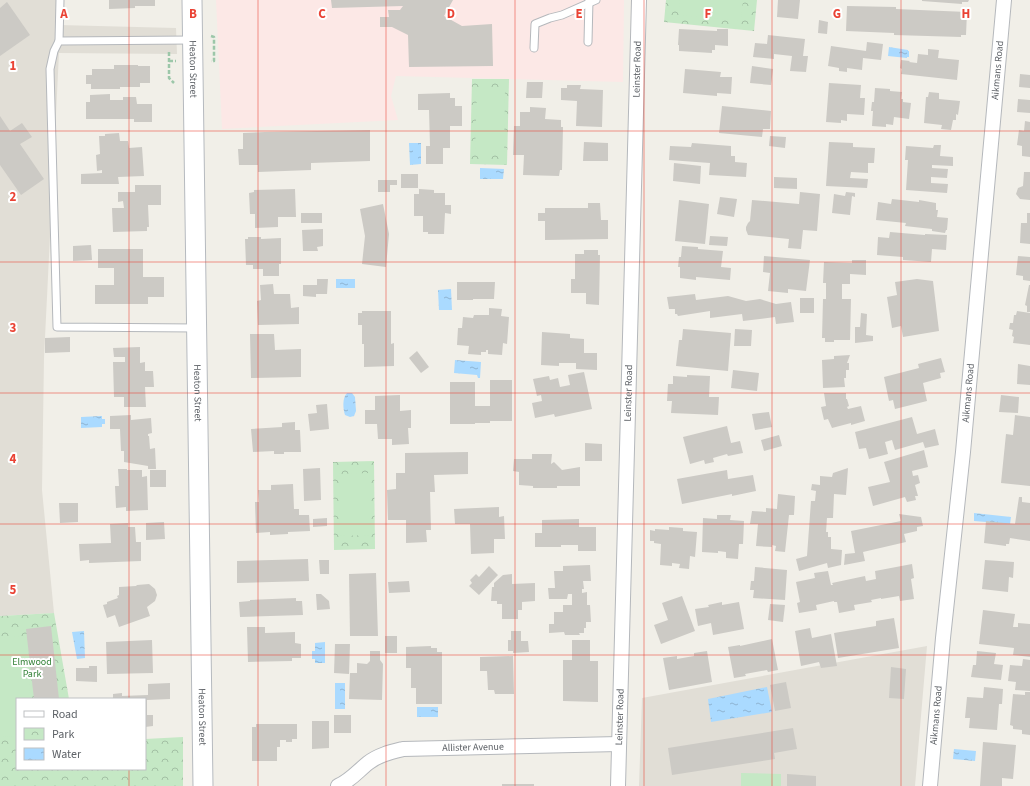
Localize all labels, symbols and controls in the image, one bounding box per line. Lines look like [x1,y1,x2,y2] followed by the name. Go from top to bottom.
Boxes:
[59,5,68,23] text: A
[189,5,197,23] text: B
[318,5,326,23] text: C
[447,5,455,23] text: D
[575,5,583,23] text: E
[705,5,712,23] text: F
[833,5,841,23] text: G
[962,5,970,23] text: H
[186,40,200,98] street label: Heaton Street
[988,40,1007,100] street label: Aikmans Road
[629,41,645,98] street label: Leinster Road
[10,57,17,75] text: 1
[10,188,17,206] text: 2
[10,319,17,337] text: 3
[959,363,978,423] street label: Aikmans Road
[190,364,205,422] street label: Heaton Street
[621,365,636,422] street label: Leinster Road
[10,450,17,468] text: 4
[10,581,17,599] text: 5
[12,655,52,681] park label: Elmwood Park
[927,685,946,745] street label: Aikmans Road
[195,688,209,746] street label: Heaton Street
[612,688,628,746] street label: Leinster Road
[16,698,146,770] legend
[52,706,78,723] text: Road
[52,726,74,743] text: Park
[442,740,504,755] street label: Allister Avenue
[52,746,82,763] text: Water

